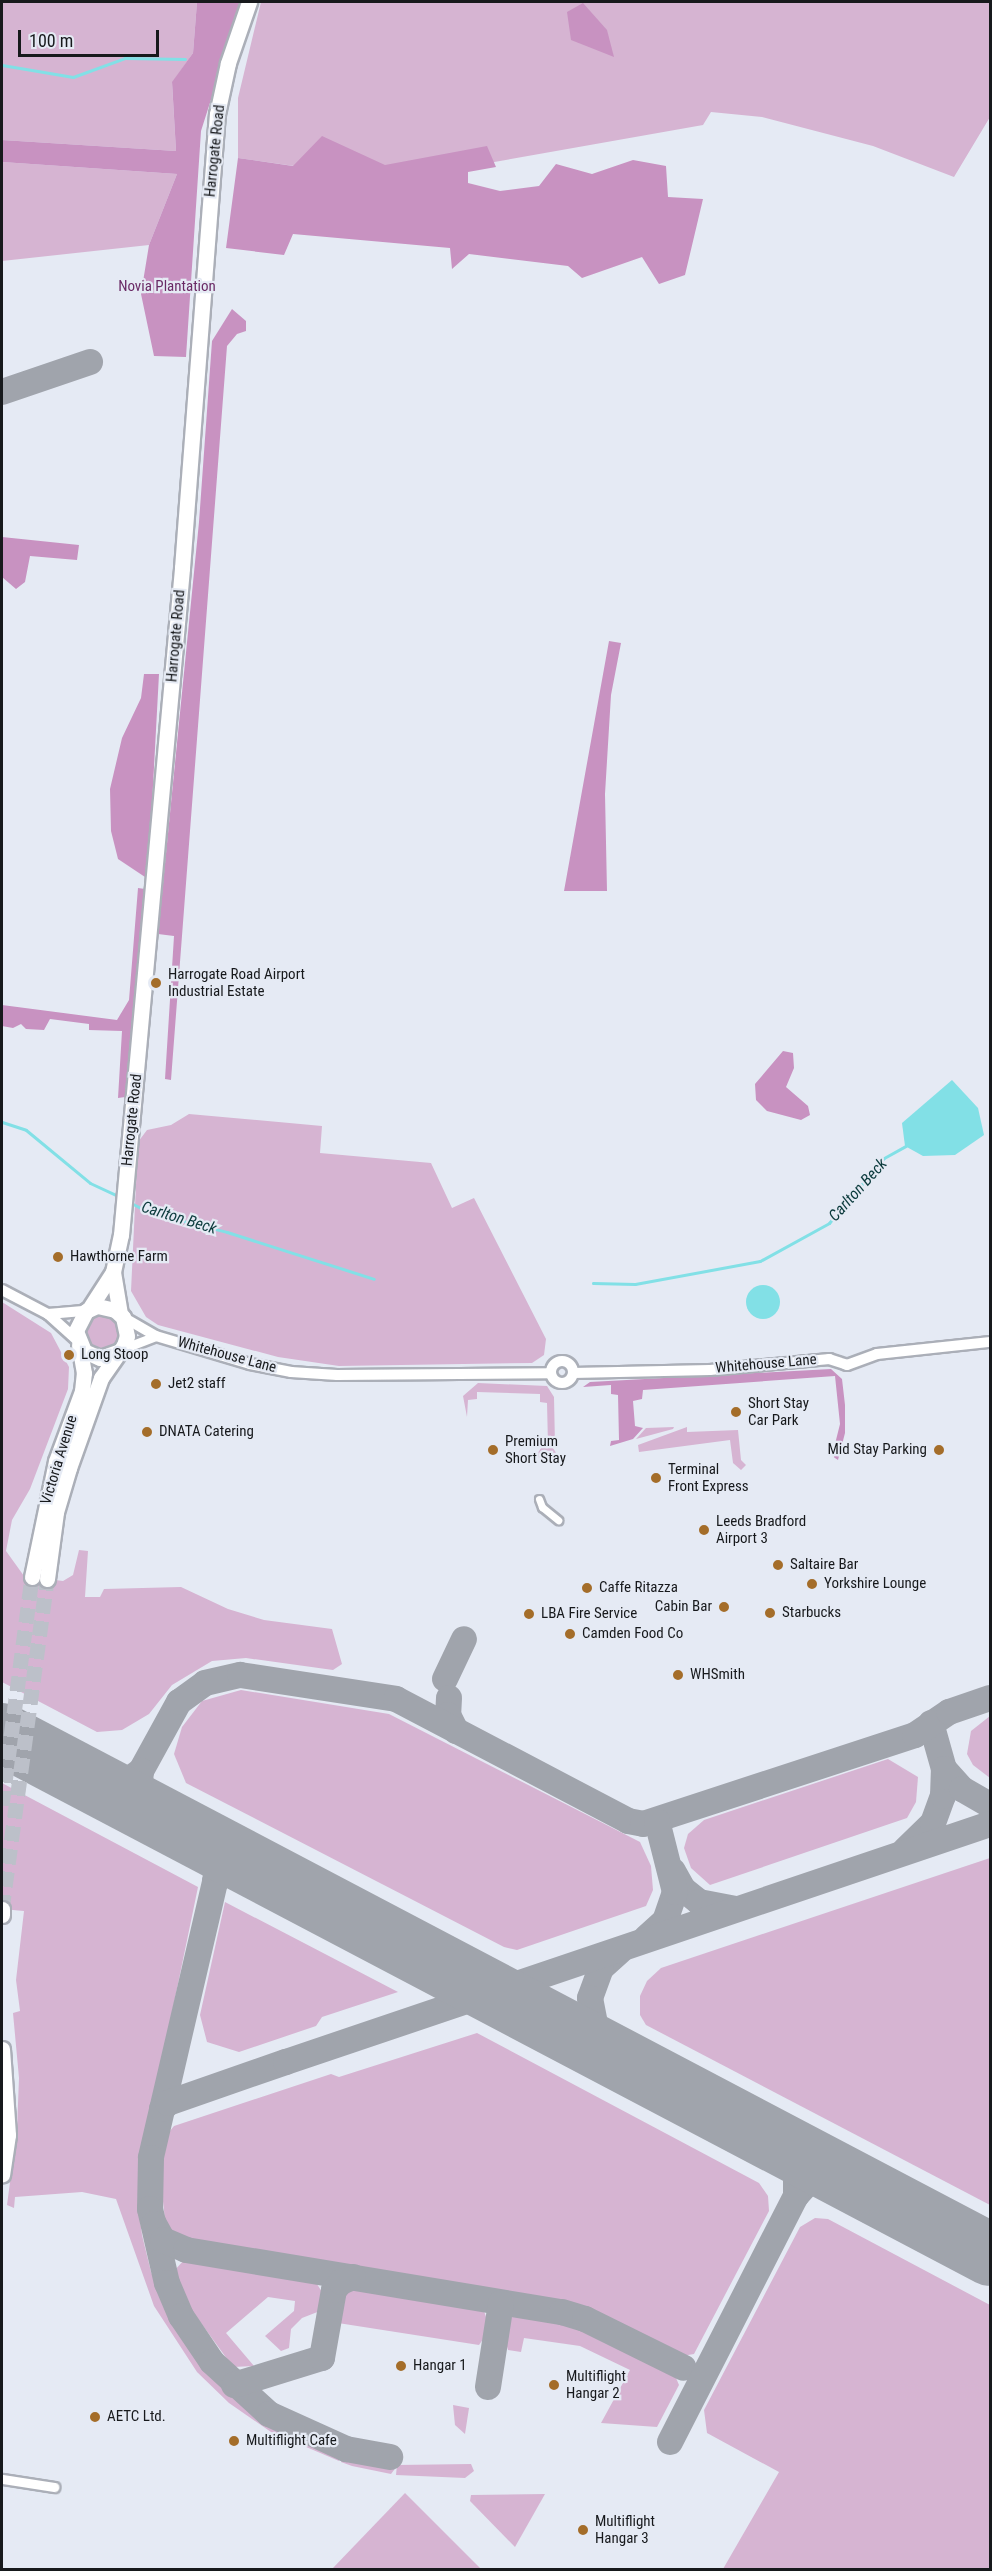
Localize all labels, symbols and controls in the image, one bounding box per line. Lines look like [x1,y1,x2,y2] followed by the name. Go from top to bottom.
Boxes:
[21,18,162,56] scale bar
[29,30,73,51] text: 100 m
[201,104,229,198] street label: Harrogate Road
[118,278,216,296] park label: Novia Plantation
[163,589,189,683] street label: Harrogate Road
[168,965,305,1000] place label: Harrogate Road Airport Industrial Estate
[149,976,163,990] marker: Harrogate Road Airport Industrial Estate
[118,1073,146,1167] street label: Harrogate Road
[825,1155,891,1225] water label: Carlton Beck
[139,1197,219,1239] water label: Carlton Beck
[70,1248,168,1266] place label: Hawthorne Farm
[51,1250,65,1264] marker: Hawthorne Farm
[176,1333,278,1377] street label: Whitehouse Lane
[81,1346,148,1364] place label: Long Stoop
[62,1348,76,1362] marker: Long Stoop
[715,1351,817,1377] street label: Whitehouse Lane
[168,1375,226,1393] place label: Jet2 staff
[149,1377,163,1391] marker: Jet2 staff
[748,1394,809,1429] place label: Short Stay Car Park
[729,1405,743,1419] marker: Short Stay Car Park
[37,1413,81,1507] street label: Victoria Avenue
[159,1423,254,1441] place label: DNATA Catering
[140,1425,154,1439] marker: DNATA Catering
[505,1432,566,1467] place label: Premium Short Stay
[828,1441,927,1459] place label: Mid Stay Parking
[486,1443,500,1457] marker: Premium Short Stay
[932,1443,946,1457] marker: Mid Stay Parking
[668,1460,749,1495] place label: Terminal Front Express
[649,1471,663,1485] marker: Terminal Front Express
[716,1512,806,1547] place label: Leeds Bradford Airport 3
[697,1523,711,1537] marker: Leeds Bradford Airport 3
[790,1556,858,1574] place label: Saltaire Bar
[771,1558,785,1572] marker: Saltaire Bar
[824,1575,926,1593] place label: Yorkshire Lounge
[805,1577,819,1591] marker: Yorkshire Lounge
[599,1579,678,1597] place label: Caffe Ritazza
[580,1581,594,1595] marker: Caffe Ritazza
[655,1598,712,1616] place label: Cabin Bar
[717,1600,731,1614] marker: Cabin Bar
[782,1604,841,1622] place label: Starbucks
[541,1605,637,1623] place label: LBA Fire Service
[763,1606,777,1620] marker: Starbucks
[522,1607,536,1621] marker: LBA Fire Service
[582,1625,683,1643] place label: Camden Food Co
[563,1627,577,1641] marker: Camden Food Co
[690,1666,745,1684] place label: WHSmith
[671,1668,685,1682] marker: WHSmith
[413,2357,467,2375] place label: Hangar 1
[394,2359,408,2373] marker: Hangar 1
[566,2367,626,2402] place label: Multiflight Hangar 2
[547,2378,561,2392] marker: Multiflight Hangar 2
[107,2408,166,2426] place label: AETC Ltd.
[88,2410,102,2424] marker: AETC Ltd.
[246,2432,337,2450] place label: Multiflight Cafe
[227,2434,241,2448] marker: Multiflight Cafe
[595,2512,655,2547] place label: Multiflight Hangar 3
[576,2523,590,2537] marker: Multiflight Hangar 3

